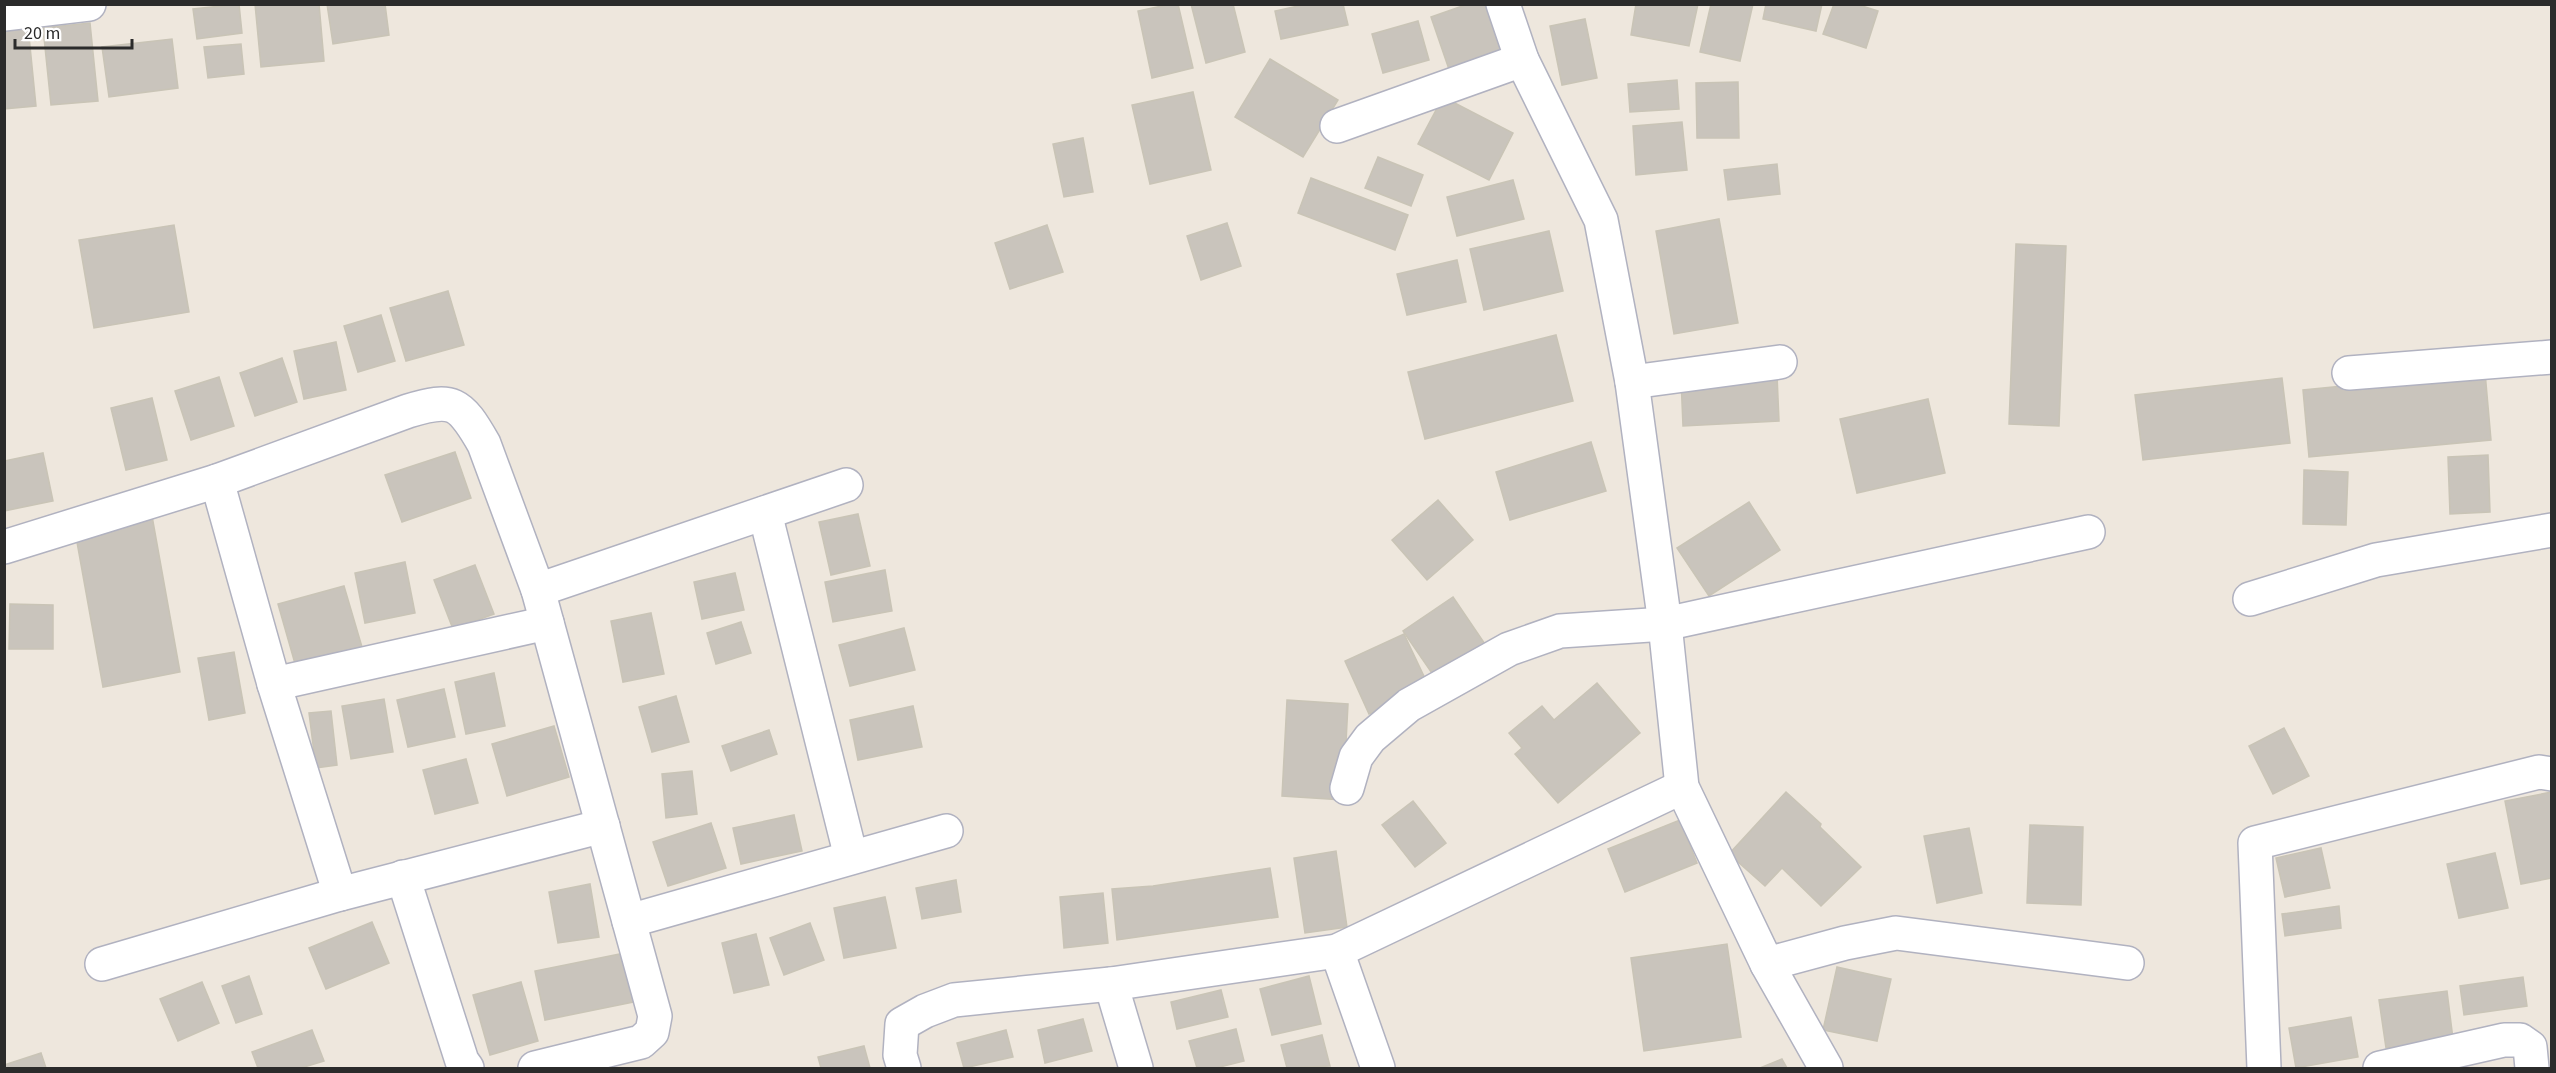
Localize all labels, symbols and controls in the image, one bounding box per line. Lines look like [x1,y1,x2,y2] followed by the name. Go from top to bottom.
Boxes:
[15,12,132,50] scale bar
[24,21,60,46] text: 20 m

